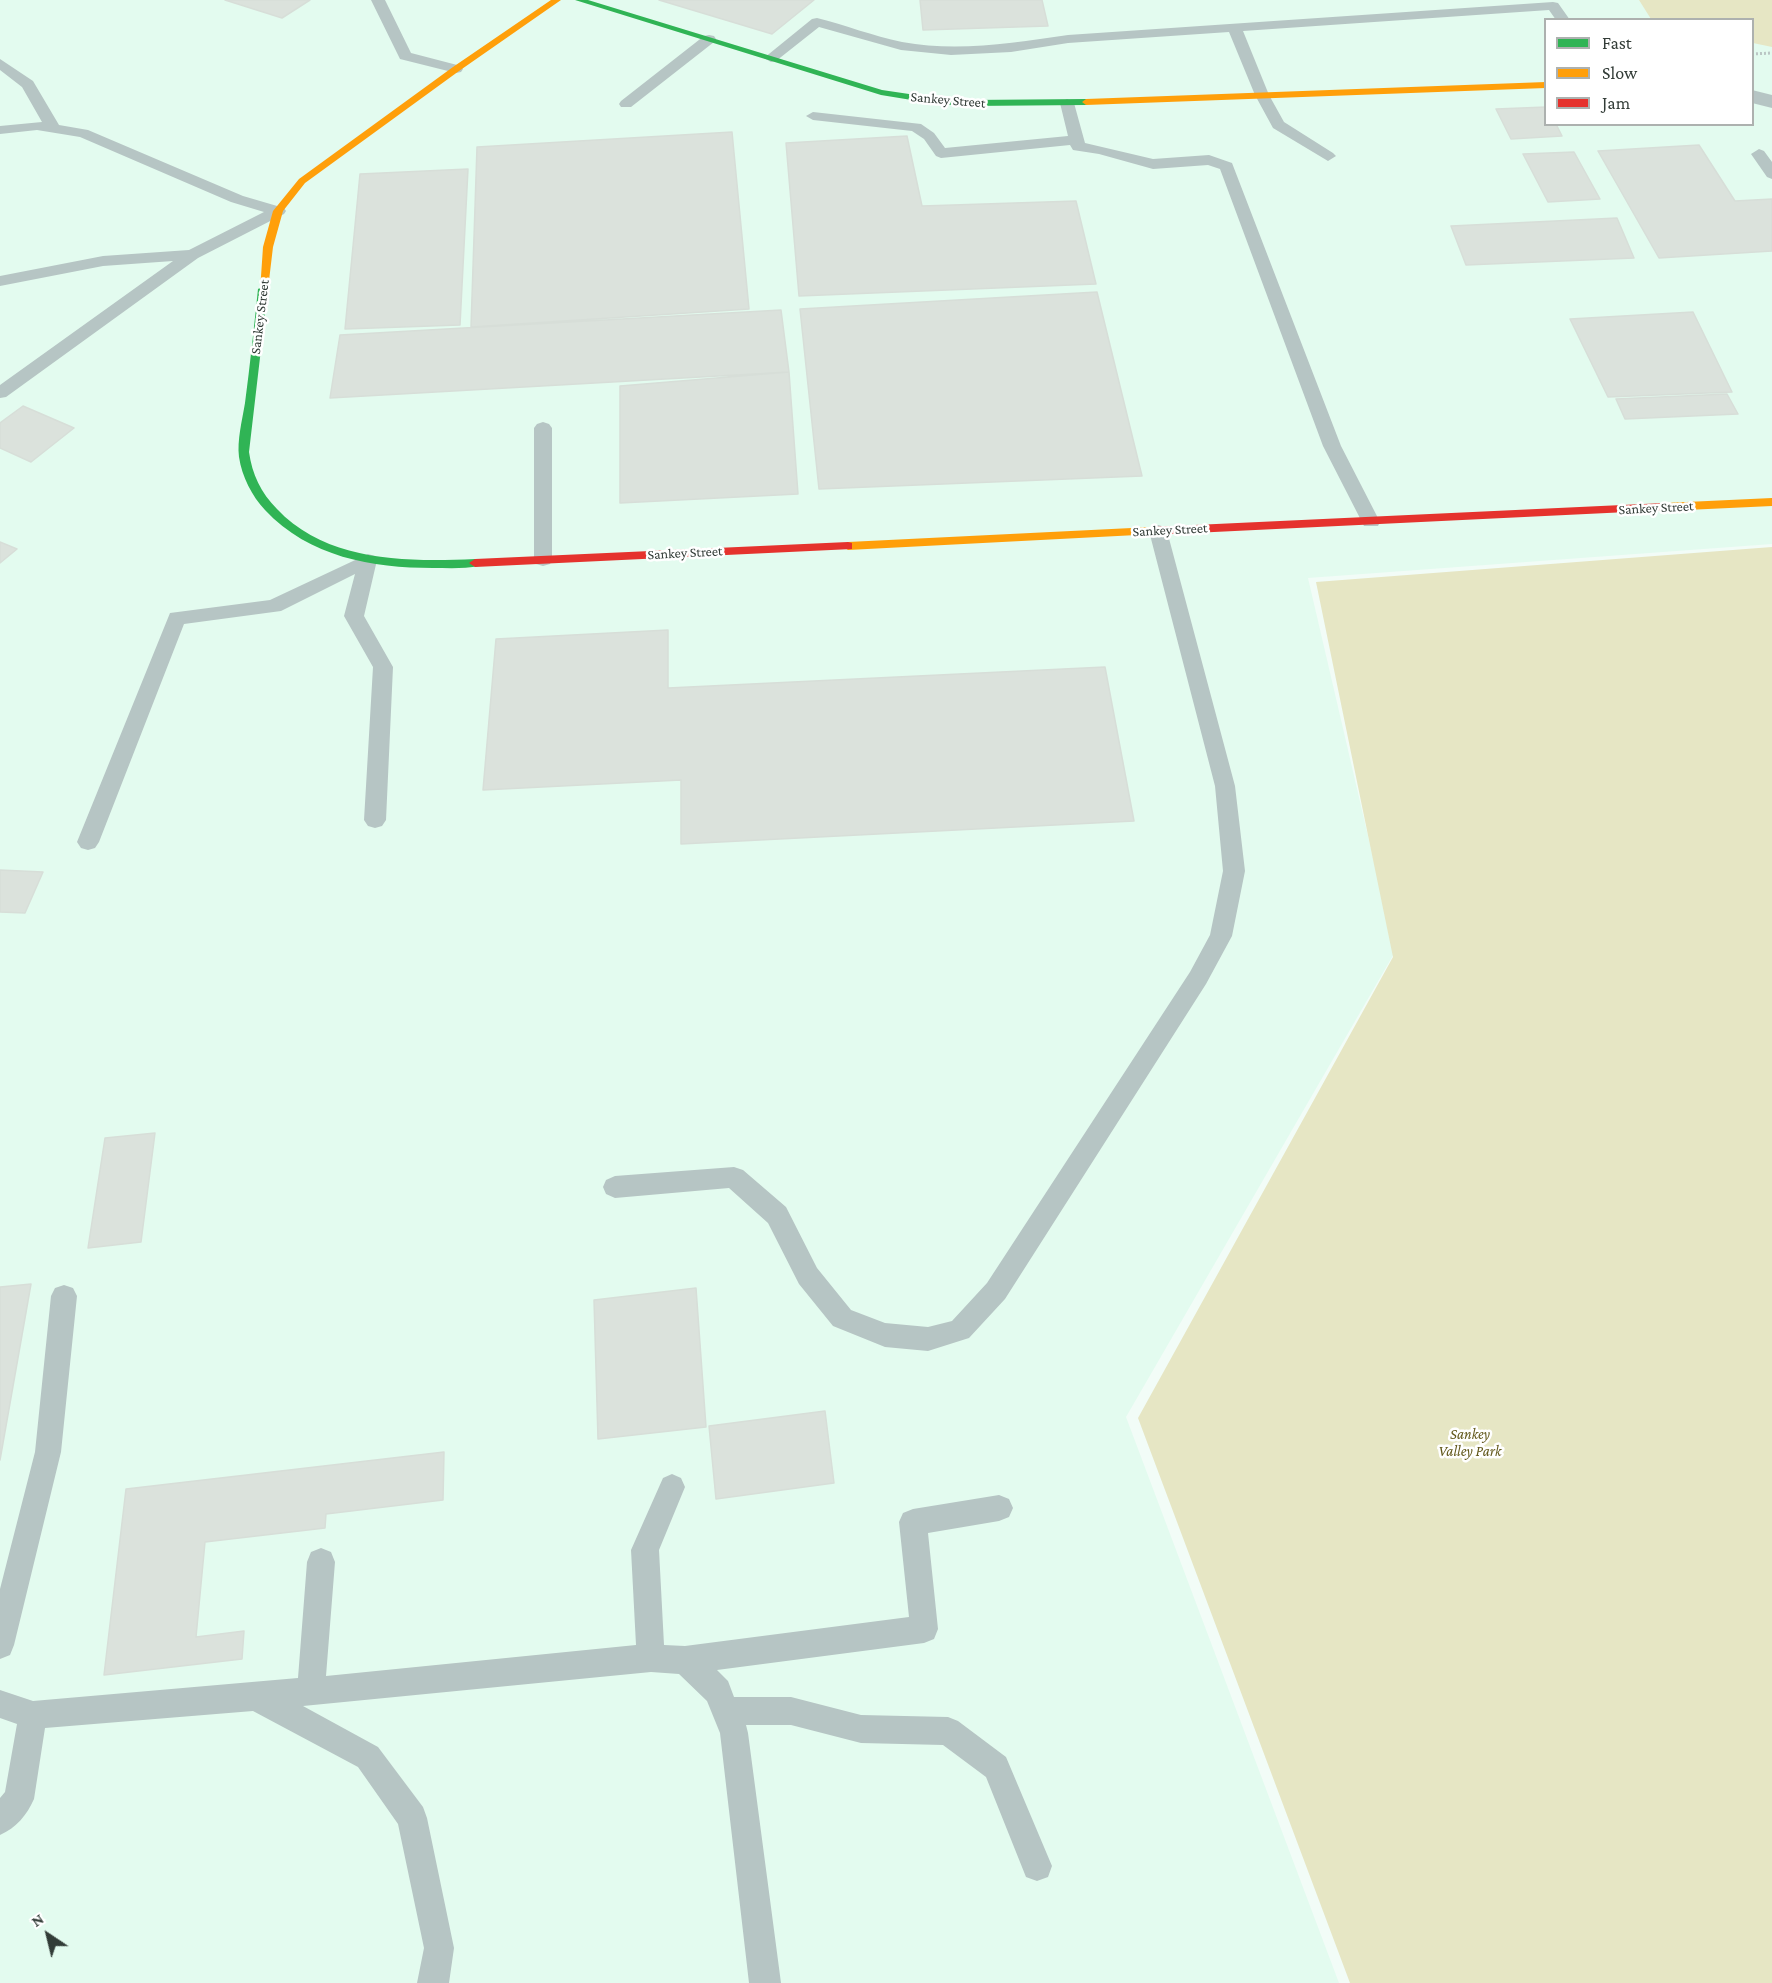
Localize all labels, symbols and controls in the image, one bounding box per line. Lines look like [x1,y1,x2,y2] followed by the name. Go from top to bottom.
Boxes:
[1544,18,1754,126] legend
[1602,33,1632,53] text: Fast
[1602,63,1637,83] text: Slow
[910,88,986,112] street label: Sankey Street
[1602,93,1630,113] text: Jam
[247,279,273,355] street label: Sankey Street
[1618,498,1694,518] street label: Sankey Street
[1132,520,1208,540] street label: Sankey Street
[647,543,723,563] street label: Sankey Street
[1439,1425,1501,1460] park label: Sankey Valley Park
[18,1905,78,1965] north arrow
[28,1910,47,1930] text: N

